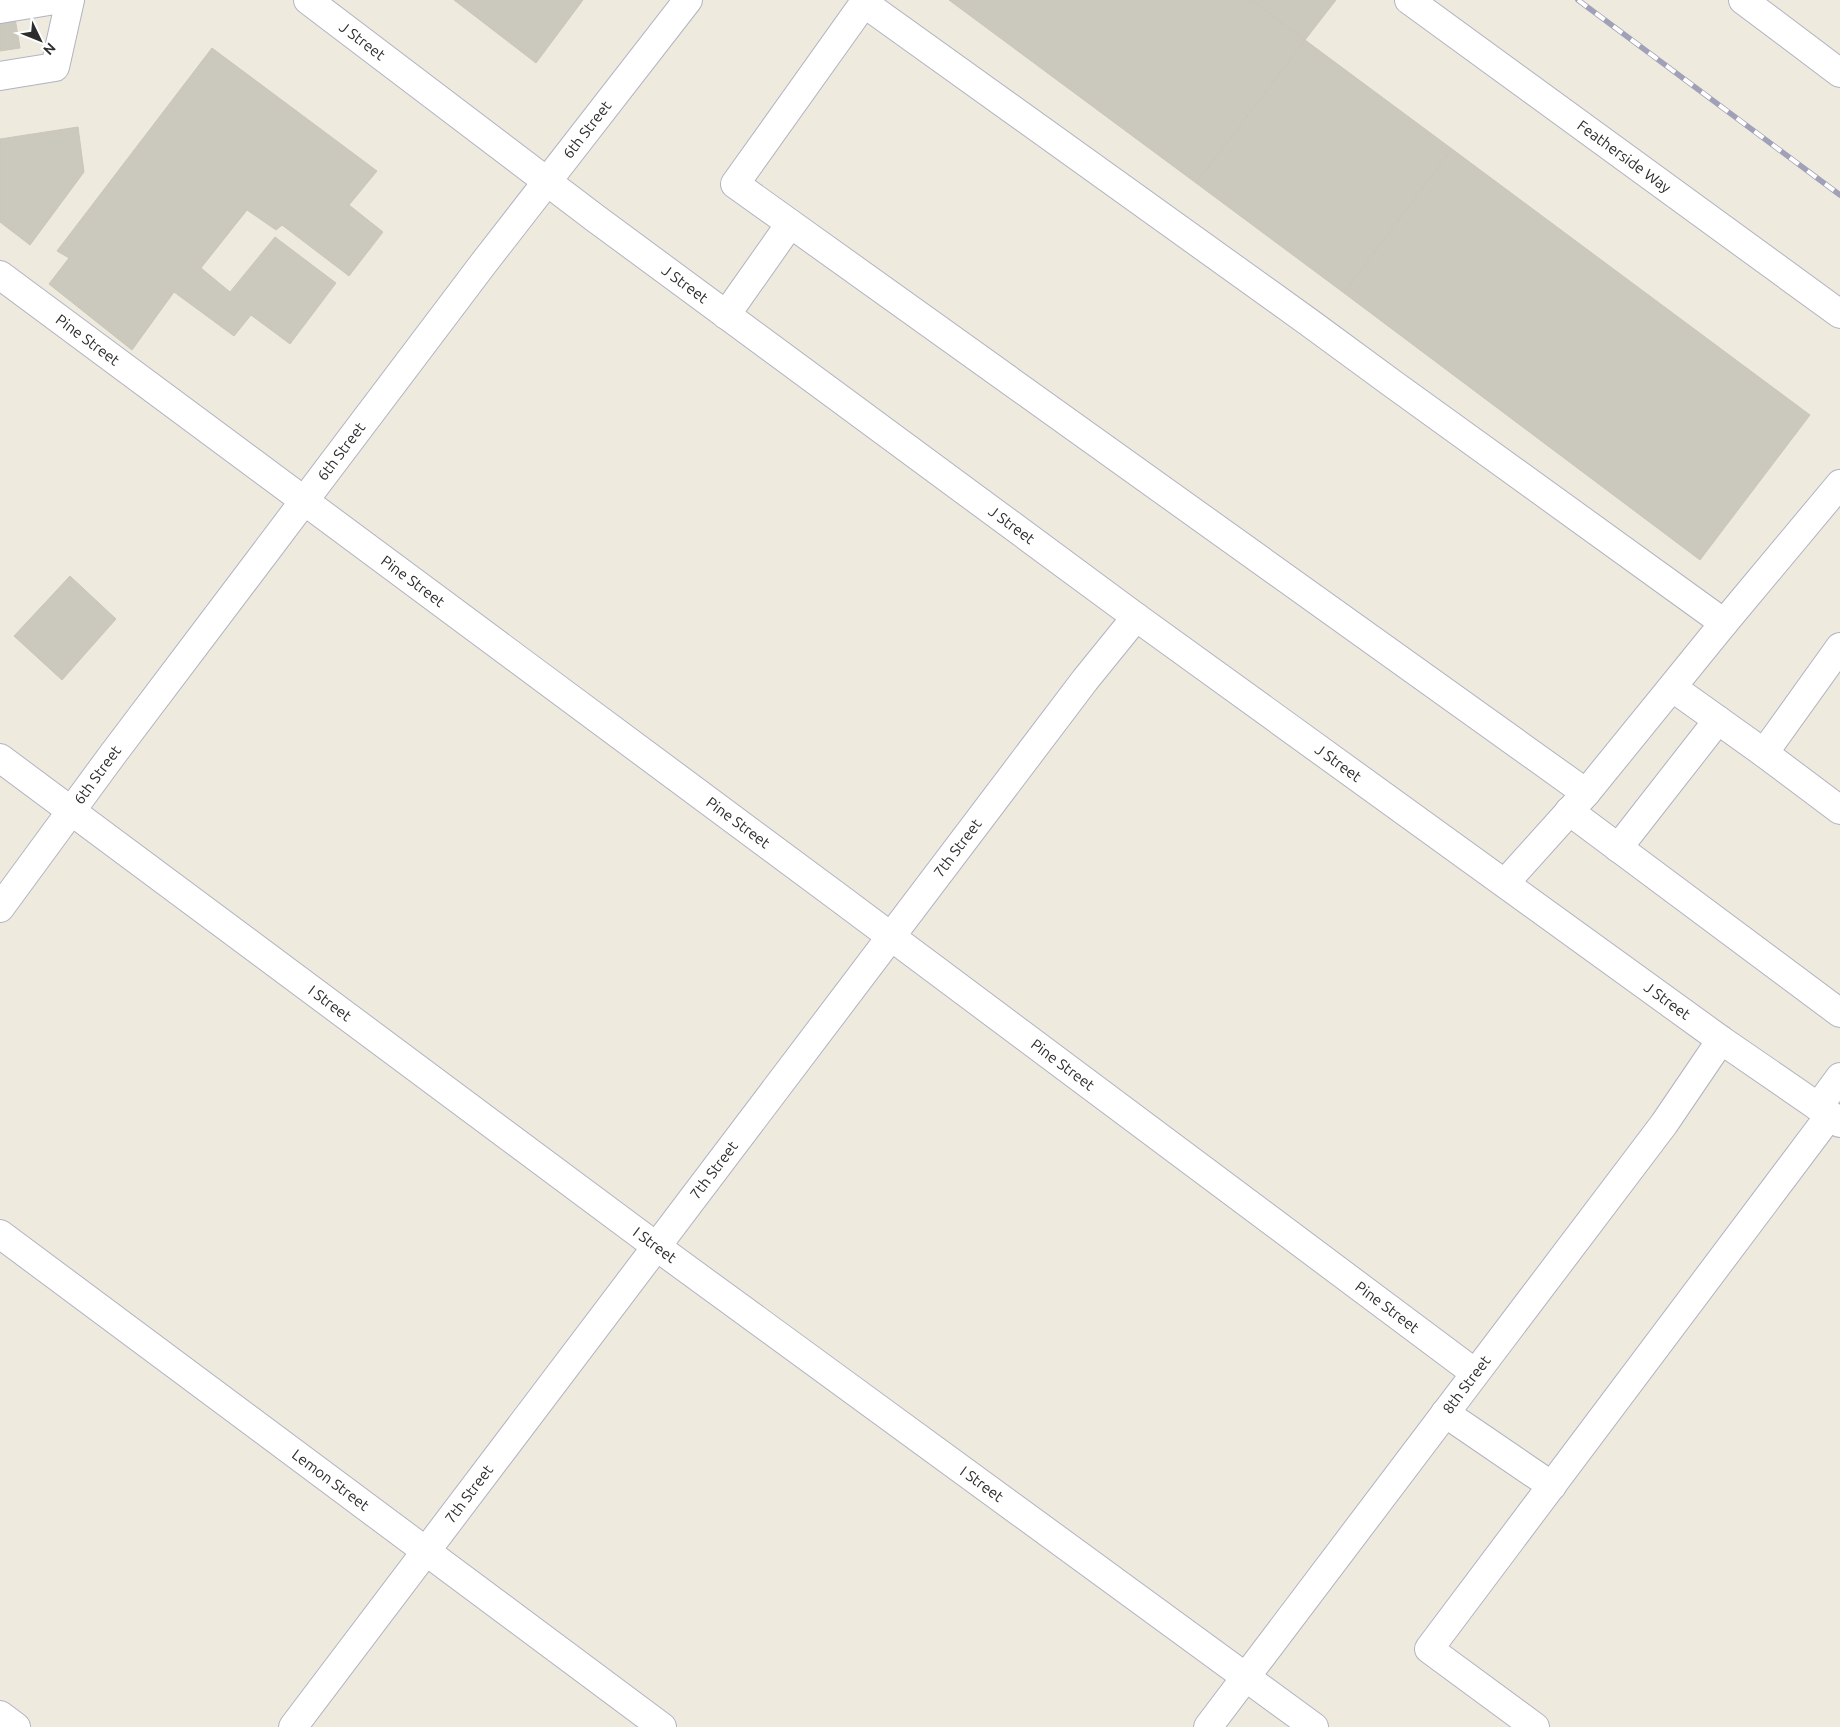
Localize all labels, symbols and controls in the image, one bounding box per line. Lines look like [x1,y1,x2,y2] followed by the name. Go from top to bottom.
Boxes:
[15,15,65,65] north arrow
[336,18,389,64] street label: J Street
[40,40,59,58] text: N
[559,97,615,162] street label: 6th Street
[1574,117,1674,196] street label: Featherside Way
[659,261,711,306] street label: J Street
[53,310,123,369] street label: Pine Street
[314,419,368,484] street label: 6th Street
[986,502,1038,547] street label: J Street
[378,552,448,610] street label: Pine Street
[1312,740,1365,785] street label: J Street
[70,742,124,807] street label: 6th Street
[703,793,773,852] street label: Pine Street
[930,815,985,880] street label: 7th Street
[1641,978,1694,1023] street label: J Street
[305,981,355,1025] street label: I Street
[1028,1035,1098,1094] street label: Pine Street
[686,1138,741,1202] street label: 7th Street
[630,1223,680,1266] street label: I Street
[1352,1278,1422,1336] street label: Pine Street
[1439,1352,1494,1417] street label: 8th Street
[289,1446,373,1514] street label: Lemon Street
[441,1461,496,1526] street label: 7th Street
[957,1462,1007,1505] street label: I Street

